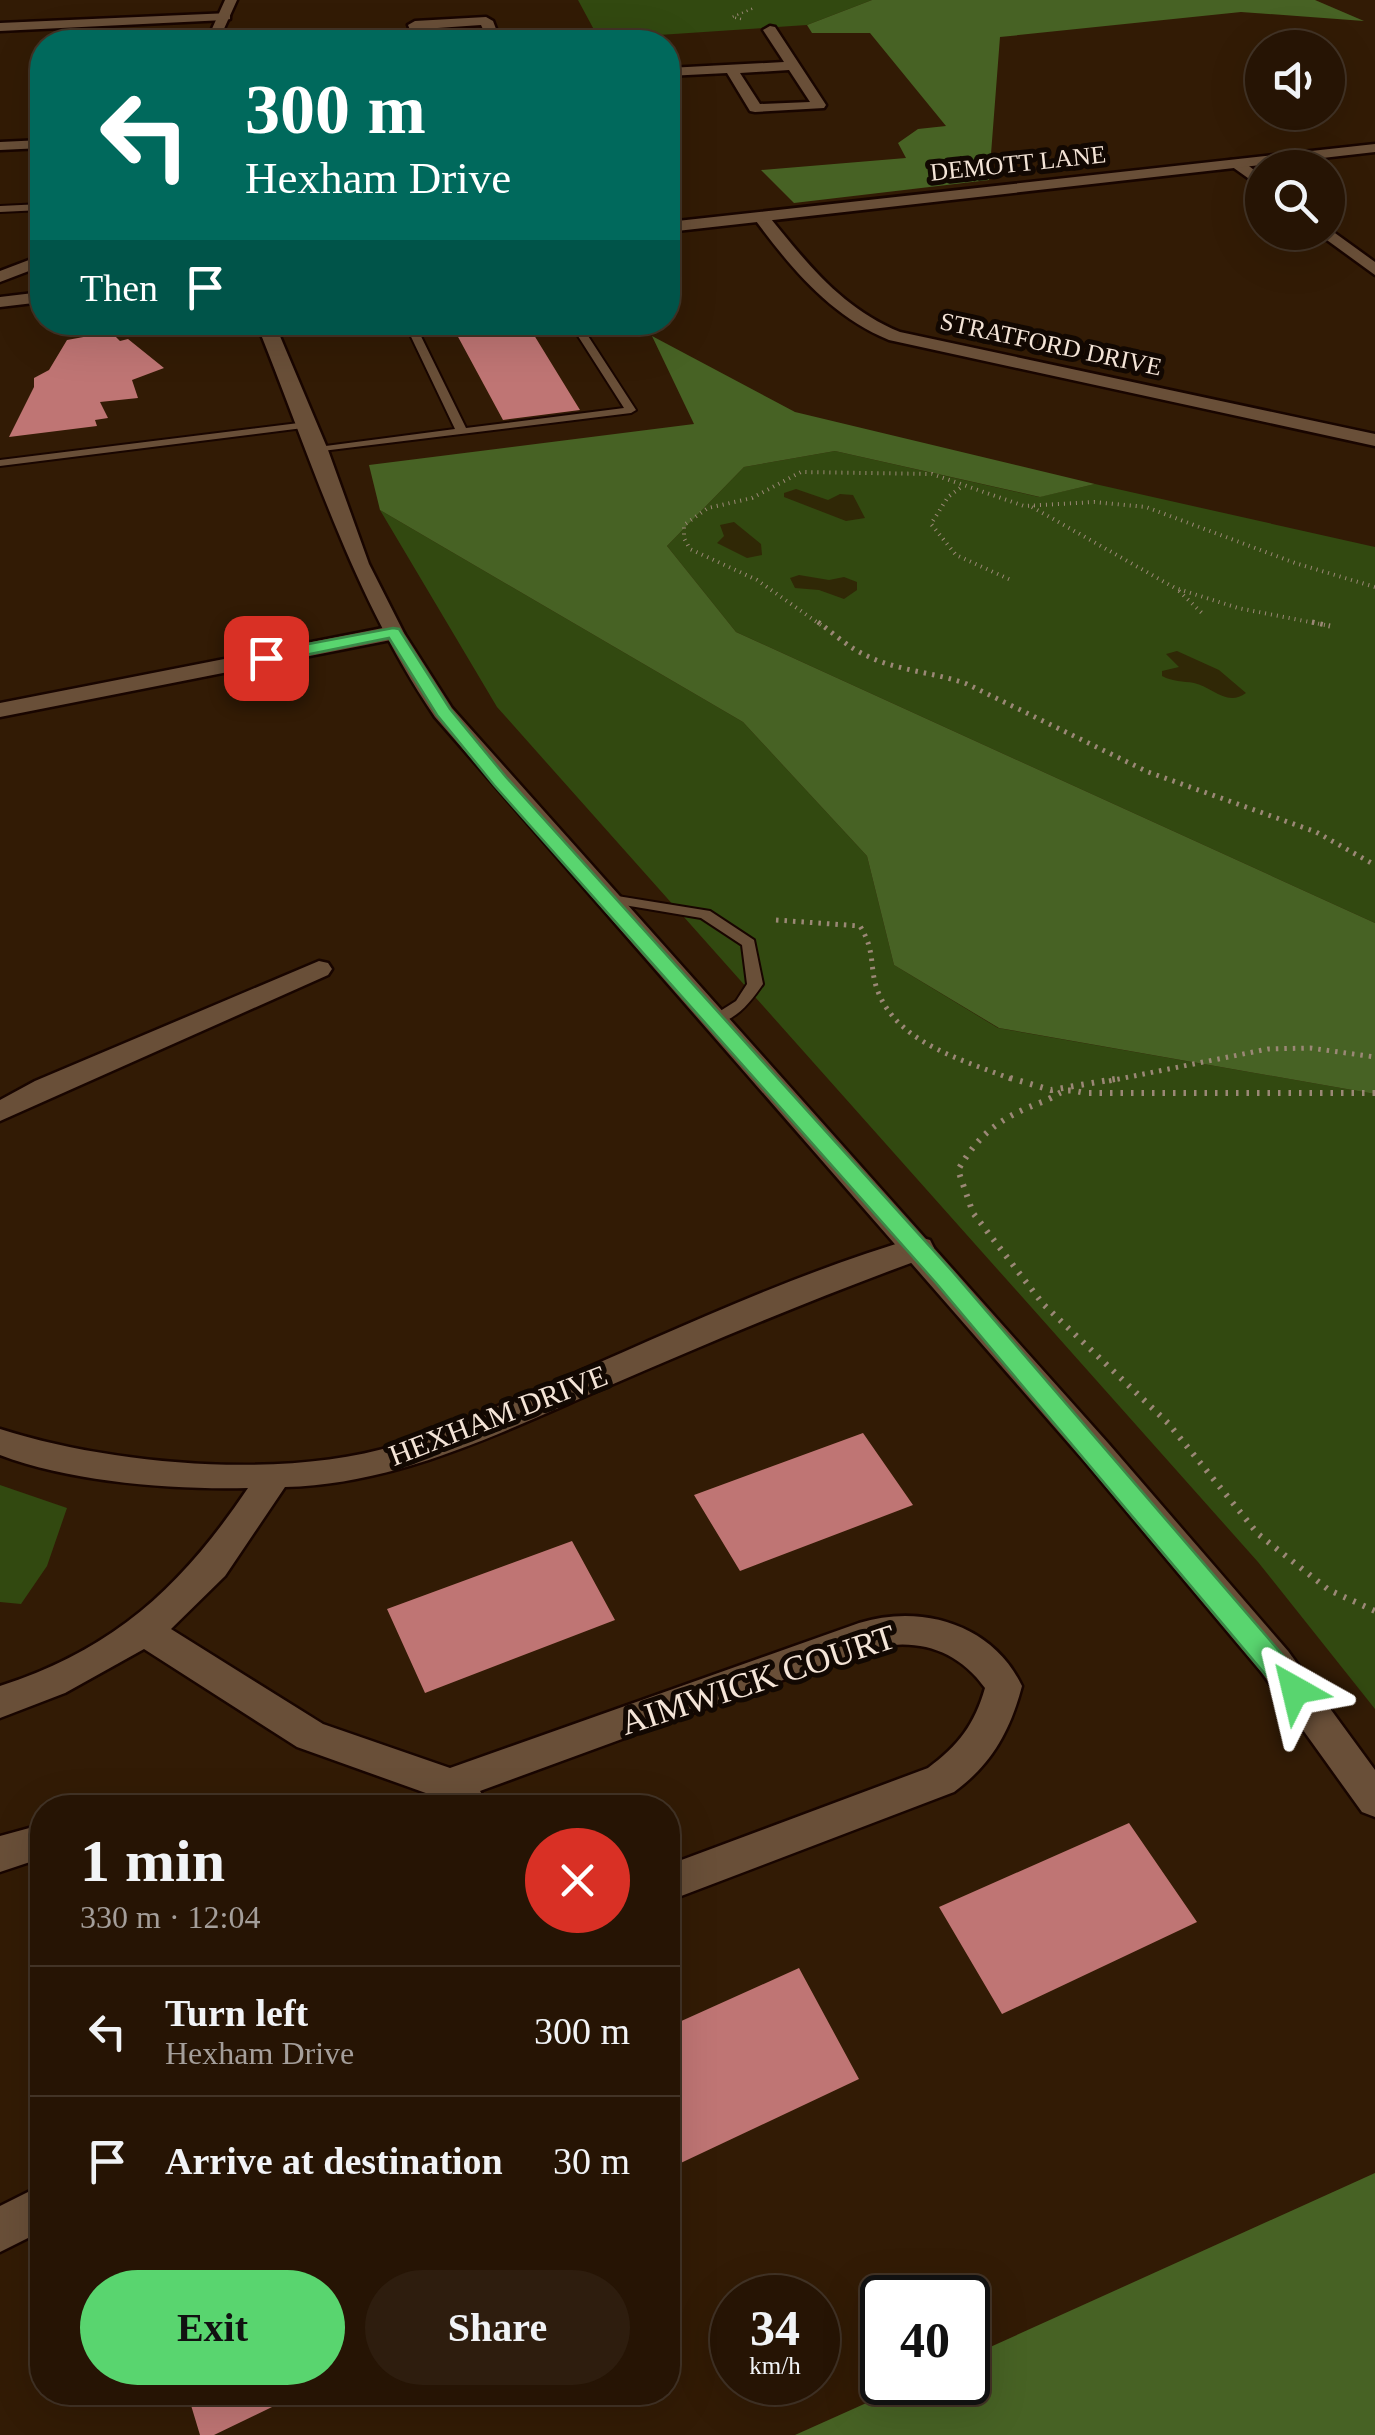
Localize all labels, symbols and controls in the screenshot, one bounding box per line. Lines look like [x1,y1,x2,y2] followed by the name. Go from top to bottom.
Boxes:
[1245,30,1345,250] map controls
[1245,30,1345,130] button: sound
[80,70,210,200] icon: left
[245,71,426,148] text: 300 m
[929,140,1107,186] street label: DEMOTT LANE
[1245,150,1345,250] button: search
[245,153,511,203] text: Hexham Drive
[178,260,233,315] icon: arrive
[80,267,158,309] text: Then
[938,307,1164,381] street label: STRATFORD DRIVE
[224,616,309,701] pin
[239,631,294,686] icon: arrive
[384,1358,612,1472] street label: HEXHAM DRIVE
[616,1617,900,1743] street label: AIMWICK COURT
[1243,1638,1347,1742] position arrow
[80,1828,225,1894] text: 1 min
[525,1828,630,1933] button: close
[80,1899,260,1935] text: 330 m · 12:04
[165,1992,308,2034] text: Turn left
[80,2004,135,2059] icon: left
[534,2010,630,2052] text: 300 m
[165,2035,354,2071] text: Hexham Drive
[80,2134,135,2189] icon: arrive
[165,2140,503,2182] text: Arrive at destination
[553,2140,630,2182] text: 30 m
[80,2270,345,2385] button: Exit
[365,2270,630,2385] button: Share
[860,2275,990,2405] speed limit sign: 40
[750,2300,800,2356] text: 34
[749,2352,801,2379] text: km/h

